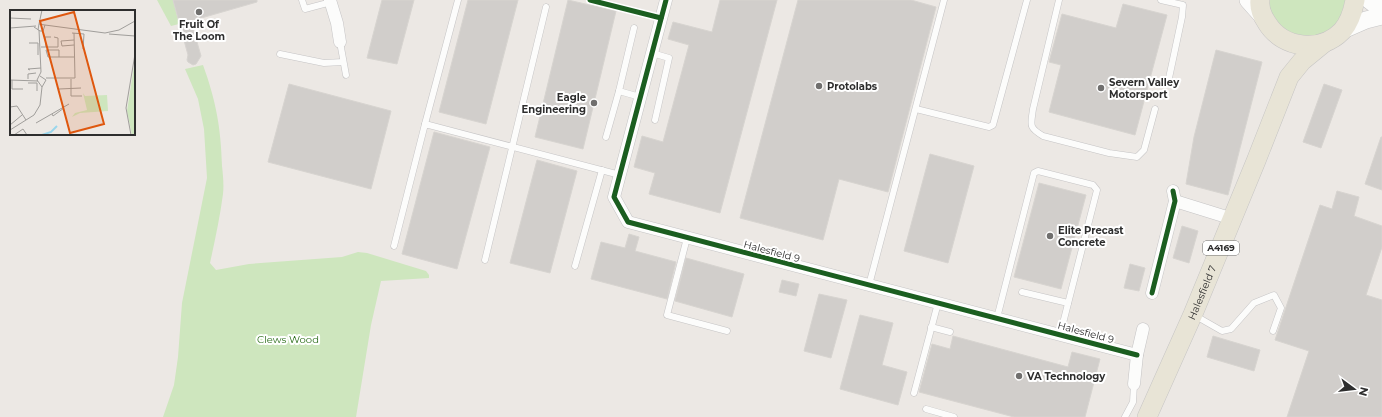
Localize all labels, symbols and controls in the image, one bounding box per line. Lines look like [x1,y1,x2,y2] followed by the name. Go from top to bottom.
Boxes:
[194,7,204,17] marker: Fruit Of The Loom
[10,10,135,135] inset map
[173,18,225,43] place label: Fruit Of The Loom
[1109,76,1180,101] place label: Severn Valley Motorsport
[827,80,878,93] place label: Protolabs
[814,81,824,91] marker: Protolabs
[1096,83,1106,93] marker: Severn Valley Motorsport
[522,91,586,116] place label: Eagle Engineering
[589,98,599,108] marker: Eagle Engineering
[1058,224,1124,249] place label: Elite Precast Concrete
[1045,231,1055,241] marker: Elite Precast Concrete
[742,238,802,265] street label: Halesfield 9
[1203,241,1239,255] road number: A4169
[1185,263,1219,322] street label: Halesfield 7
[1056,319,1116,346] street label: Halesfield 9
[257,333,319,346] park label: Clews Wood
[1334,369,1374,409] north arrow
[1026,370,1106,383] place label: VA Technology
[1014,371,1024,381] marker: VA Technology
[1356,385,1372,398] text: N

